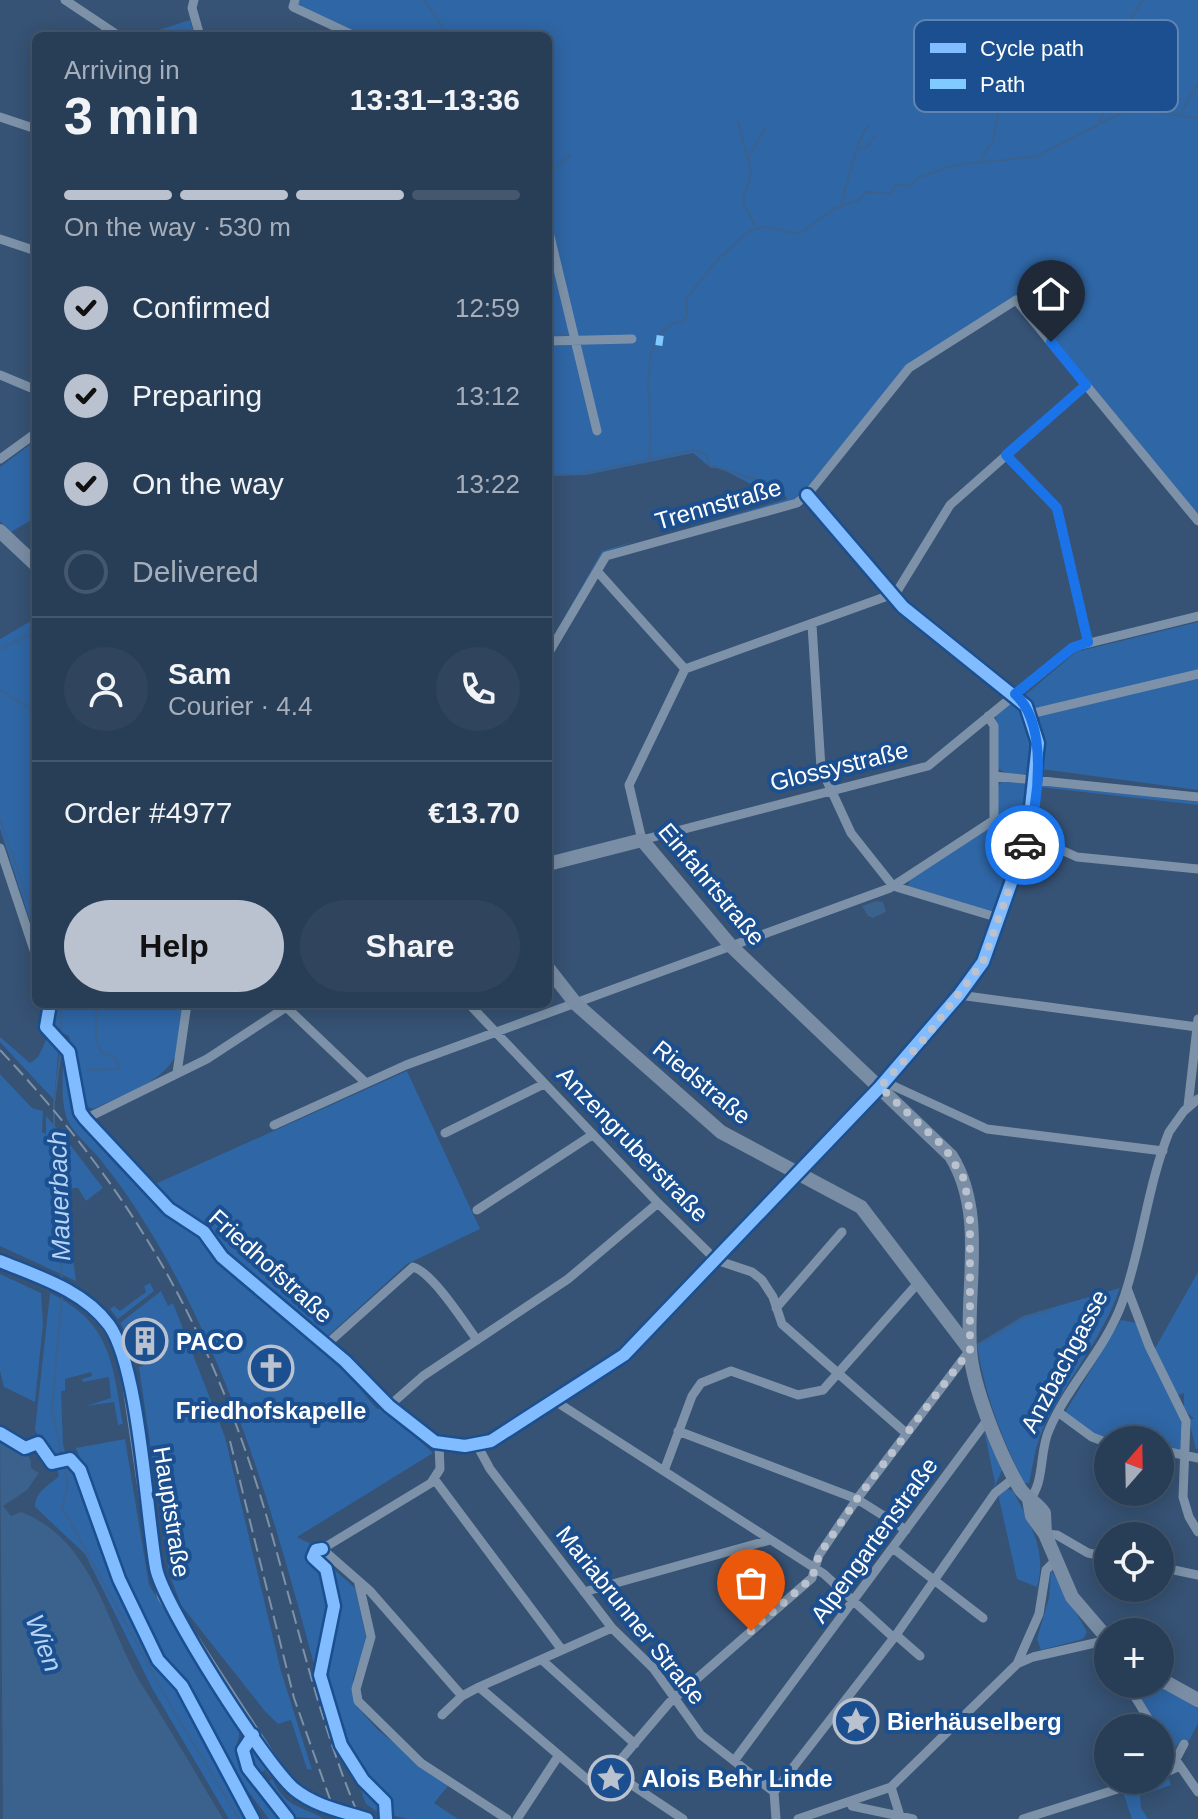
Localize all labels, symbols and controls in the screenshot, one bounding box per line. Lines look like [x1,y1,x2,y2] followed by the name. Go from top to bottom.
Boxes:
[914,20,1178,112] legend
[980,36,1084,61] text: Cycle path
[64,55,180,85] text: Arriving in
[980,72,1025,97] text: Path
[350,83,520,116] text: 13:31–13:36
[64,87,200,145] text: 3 min
[64,212,291,242] text: On the way · 530 m
[1017,260,1085,342] pin
[1029,272,1073,316] icon: home
[64,286,108,330] icon: check
[132,291,270,324] text: Confirmed
[455,293,520,323] text: 12:59
[64,374,108,418] icon: check
[132,379,262,412] text: Preparing
[455,381,520,411] text: 13:12
[64,462,108,506] icon: check
[132,467,284,500] text: On the way
[455,469,520,499] text: 13:22
[652,473,784,535] street label: Trennstraße
[132,555,259,588] text: Delivered
[64,647,148,731] button: person
[436,647,520,731] button: phone
[168,657,231,690] text: Sam
[168,691,313,721] text: Courier · 4.4
[767,736,911,796] street label: Glossystraße
[64,796,232,829] text: Order #4977
[428,796,520,829] text: €13.70
[985,805,1065,885] courier
[653,818,771,950] street label: Einfahrtstraße
[1003,823,1047,867] icon: car
[64,900,284,992] button: Help
[300,900,520,992] button: Share
[648,1035,756,1129] street label: Riedstraße
[552,1061,714,1227] street label: Anzengruberstraße
[42,1130,76,1262] water label: Mauerbach
[204,1204,338,1328] street label: Friedhofstraße
[1015,1285,1113,1437] street label: Anzbachgasse
[121,1317,169,1365] building icon: PACO
[176,1328,244,1355] place label: PACO
[247,1344,295,1392] church icon: Friedhofskapelle
[176,1397,366,1424] place label: Friedhofskapelle
[1094,1426,1174,1506] north arrow
[1094,1426,1174,1794] map controls
[148,1445,196,1579] street label: Hauptstraße
[805,1452,943,1628] street label: Alpengartenstraße
[551,1520,711,1710] street label: Mariabrunner Straße
[1094,1522,1174,1602] button: locate
[717,1549,785,1631] pin
[729,1561,773,1605] icon: bag
[19,1610,69,1676] water label: Wien
[1094,1618,1174,1698] button: +
[832,1697,880,1745] place icon: Bierhäuselberg
[887,1708,1062,1735] place label: Bierhäuselberg
[1094,1714,1174,1794] button: −
[587,1754,635,1802] place icon: Alois Behr Linde
[642,1765,833,1792] place label: Alois Behr Linde

